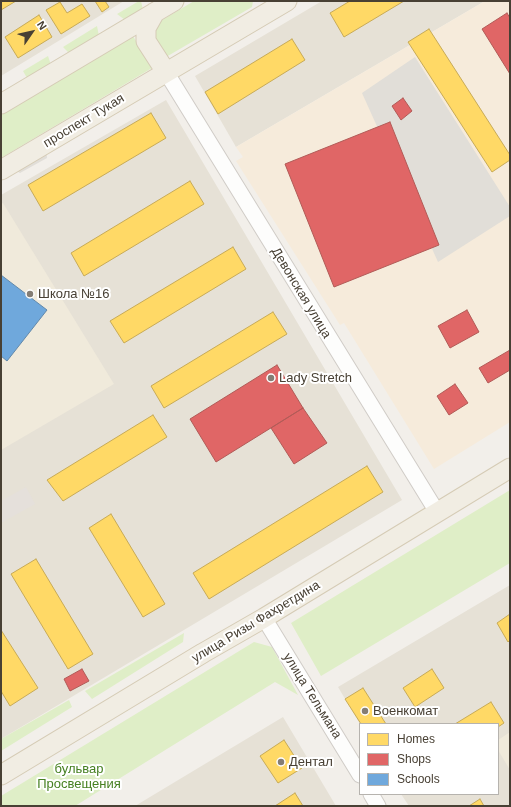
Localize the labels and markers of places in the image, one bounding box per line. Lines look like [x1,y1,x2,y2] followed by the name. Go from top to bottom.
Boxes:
[38,286,110,302] place label: Школа №16
[25,289,35,299] marker: Школа №16
[279,370,352,386] place label: Lady Stretch
[266,373,276,383] marker: Lady Stretch
[373,703,438,719] place label: Военкомат
[360,706,370,716] marker: Военкомат
[289,754,333,770] place label: Дентал
[276,757,286,767] marker: Дентал

